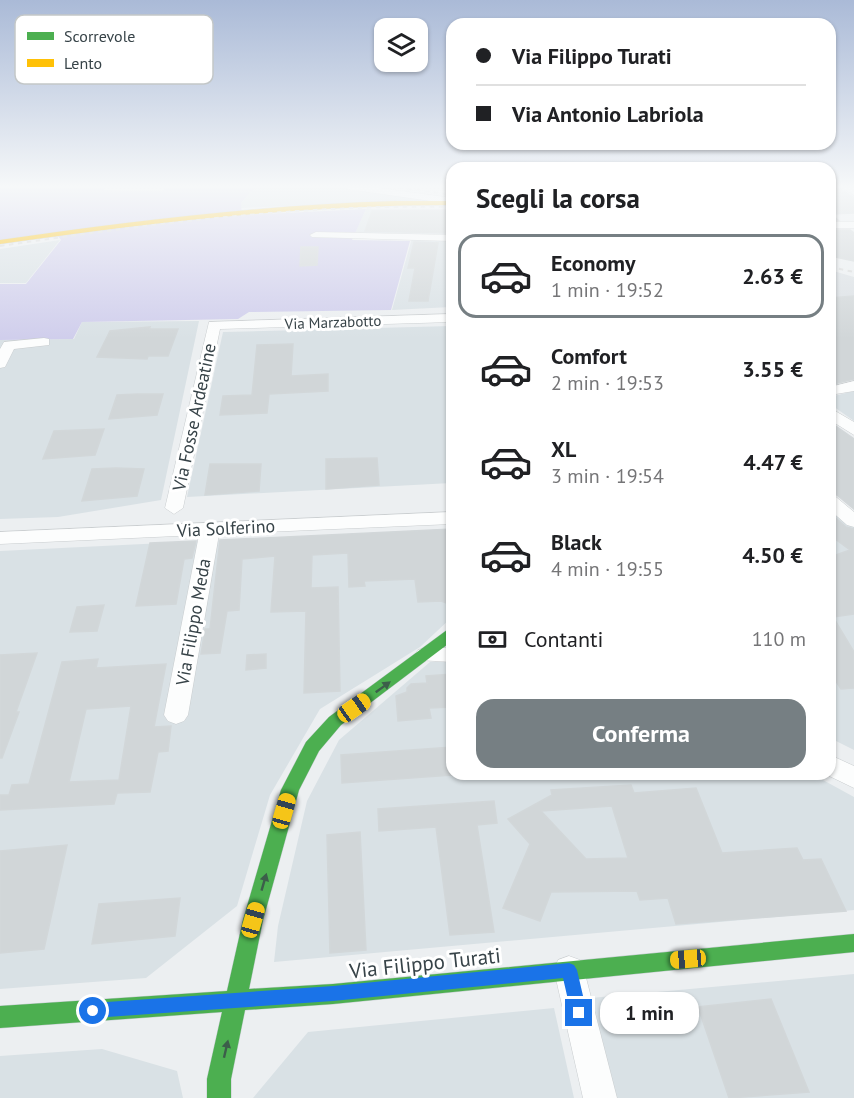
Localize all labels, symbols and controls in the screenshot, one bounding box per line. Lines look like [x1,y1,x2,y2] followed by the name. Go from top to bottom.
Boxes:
[15,15,213,84] legend
[374,18,428,72] map controls
[374,18,428,72] button: layers
[64,26,136,46] text: Scorrevole
[512,42,672,70] text: Via Filippo Turati
[64,53,102,73] text: Lento
[512,100,704,128] text: Via Antonio Labriola
[476,181,640,215] text: Scegli la corsa
[479,249,533,303] icon: car
[551,249,635,277] text: Economy
[742,262,803,290] text: 2.63 €
[551,277,664,303] text: 1 min · 19:52
[283,311,382,333] street label: Via Marzabotto
[167,341,221,494] street label: Via Fosse Ardeatine
[479,342,533,396] icon: car
[551,342,627,370] text: Comfort
[742,355,803,383] text: 3.55 €
[551,370,664,396] text: 2 min · 19:53
[479,435,533,489] icon: car
[551,435,576,463] text: XL
[743,448,803,476] text: 4.47 €
[551,463,664,489] text: 3 min · 19:54
[175,514,276,542] street label: Via Solferino
[479,528,533,582] icon: car
[551,528,602,556] text: Black
[742,541,803,569] text: 4.50 €
[551,556,664,582] text: 4 min · 19:55
[170,557,216,688] street label: Via Filippo Meda
[476,623,509,656] icon: cash
[524,625,603,653] text: Contanti
[752,626,806,652] text: 110 m
[374,681,390,693] one-way arrow
[334,690,374,726] car
[476,699,806,768] button: Conferma
[270,791,298,831] car
[260,873,269,891] one-way arrow
[239,900,267,940] car
[347,942,502,984] street label: Via Filippo Turati
[669,948,707,970] car
[600,992,699,1034] callout: 1 min
[79,997,106,1024] route start
[565,999,592,1026] route end
[625,1000,674,1026] text: 1 min
[221,1040,231,1058] one-way arrow

